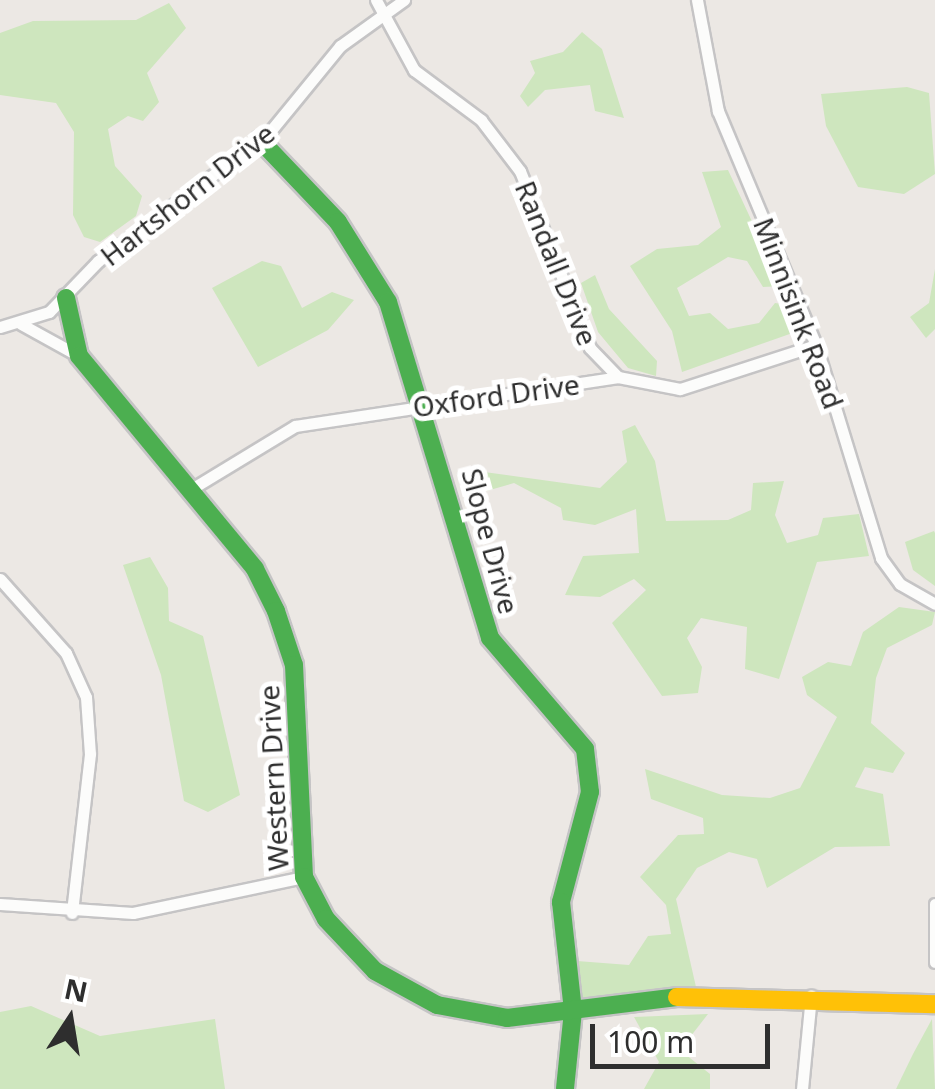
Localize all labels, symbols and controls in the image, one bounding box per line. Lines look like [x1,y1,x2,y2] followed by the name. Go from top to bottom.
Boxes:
[93,116,281,272] street label: Hartshorn Drive
[509,176,605,350] street label: Randall Drive
[747,213,851,413] street label: Minnisink Road
[410,367,582,423] street label: Oxford Drive
[455,465,527,617] street label: Slope Drive
[251,684,295,872] street label: Western Drive
[20,969,120,1069] north arrow
[61,969,91,1011] text: N
[595,1004,775,1066] scale bar
[607,1021,694,1062] text: 100 m

